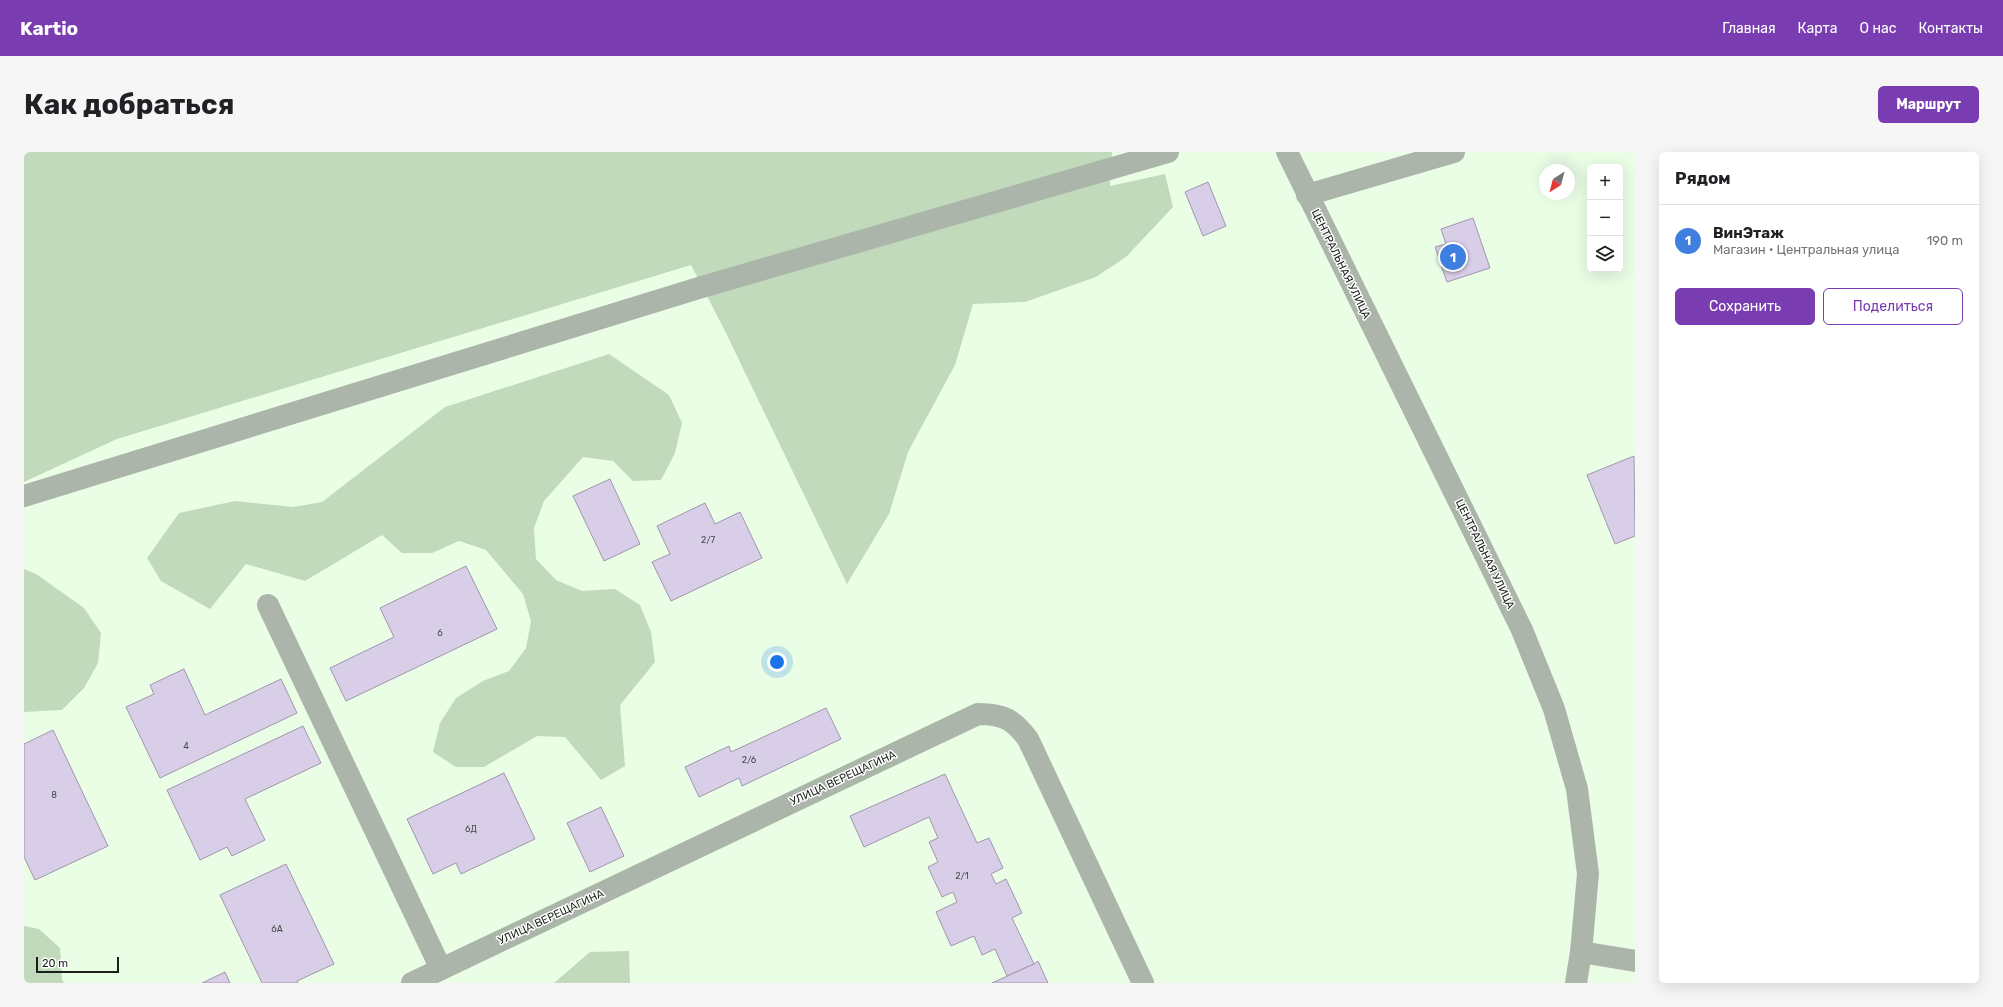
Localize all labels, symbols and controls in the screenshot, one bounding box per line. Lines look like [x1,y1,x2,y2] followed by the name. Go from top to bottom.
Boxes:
[20,17,78,40] text: Kartio
[1722,20,1776,37] text: Главная
[1798,20,1838,37] text: Карта
[1860,20,1896,37] text: О нас
[1918,20,1983,37] text: Контакты
[1878,86,1979,123] button: Маршрут
[24,88,234,121] text: Как добраться
[1539,164,1575,200] north arrow
[1587,164,1623,272] map controls
[1587,164,1623,200] button: +
[1675,168,1731,188] text: Рядом
[1587,200,1623,236] button: −
[1309,207,1374,322] street label: ЦЕНТРАЛЬНАЯ УЛИЦА
[1713,224,1784,242] text: ВинЭтаж
[1685,233,1691,248] text: 1
[1927,233,1963,248] text: 190 m
[1587,236,1623,272] button: layers
[1440,242,1466,272] pin: 1
[1713,242,1900,257] text: Магазин · Центральная улица
[1675,288,1815,325] button: Сохранить
[1823,288,1963,325] button: Поделиться
[1453,497,1518,612] street label: ЦЕНТРАЛЬНАЯ УЛИЦА
[701,535,715,545] house number: 2/7
[437,628,443,638] house number: 6
[767,652,787,672] your location
[183,741,189,751] house number: 4
[788,748,899,808] street label: УЛИЦА ВЕРЕЩАГИНА
[742,755,757,765] house number: 2/6
[51,790,57,800] house number: 8
[465,824,478,834] house number: 6Д
[955,871,969,881] house number: 2/1
[496,887,607,947] street label: УЛИЦА ВЕРЕЩАГИНА
[271,924,283,934] house number: 6А
[36,955,119,974] scale bar
[42,957,68,970] text: 20 m

